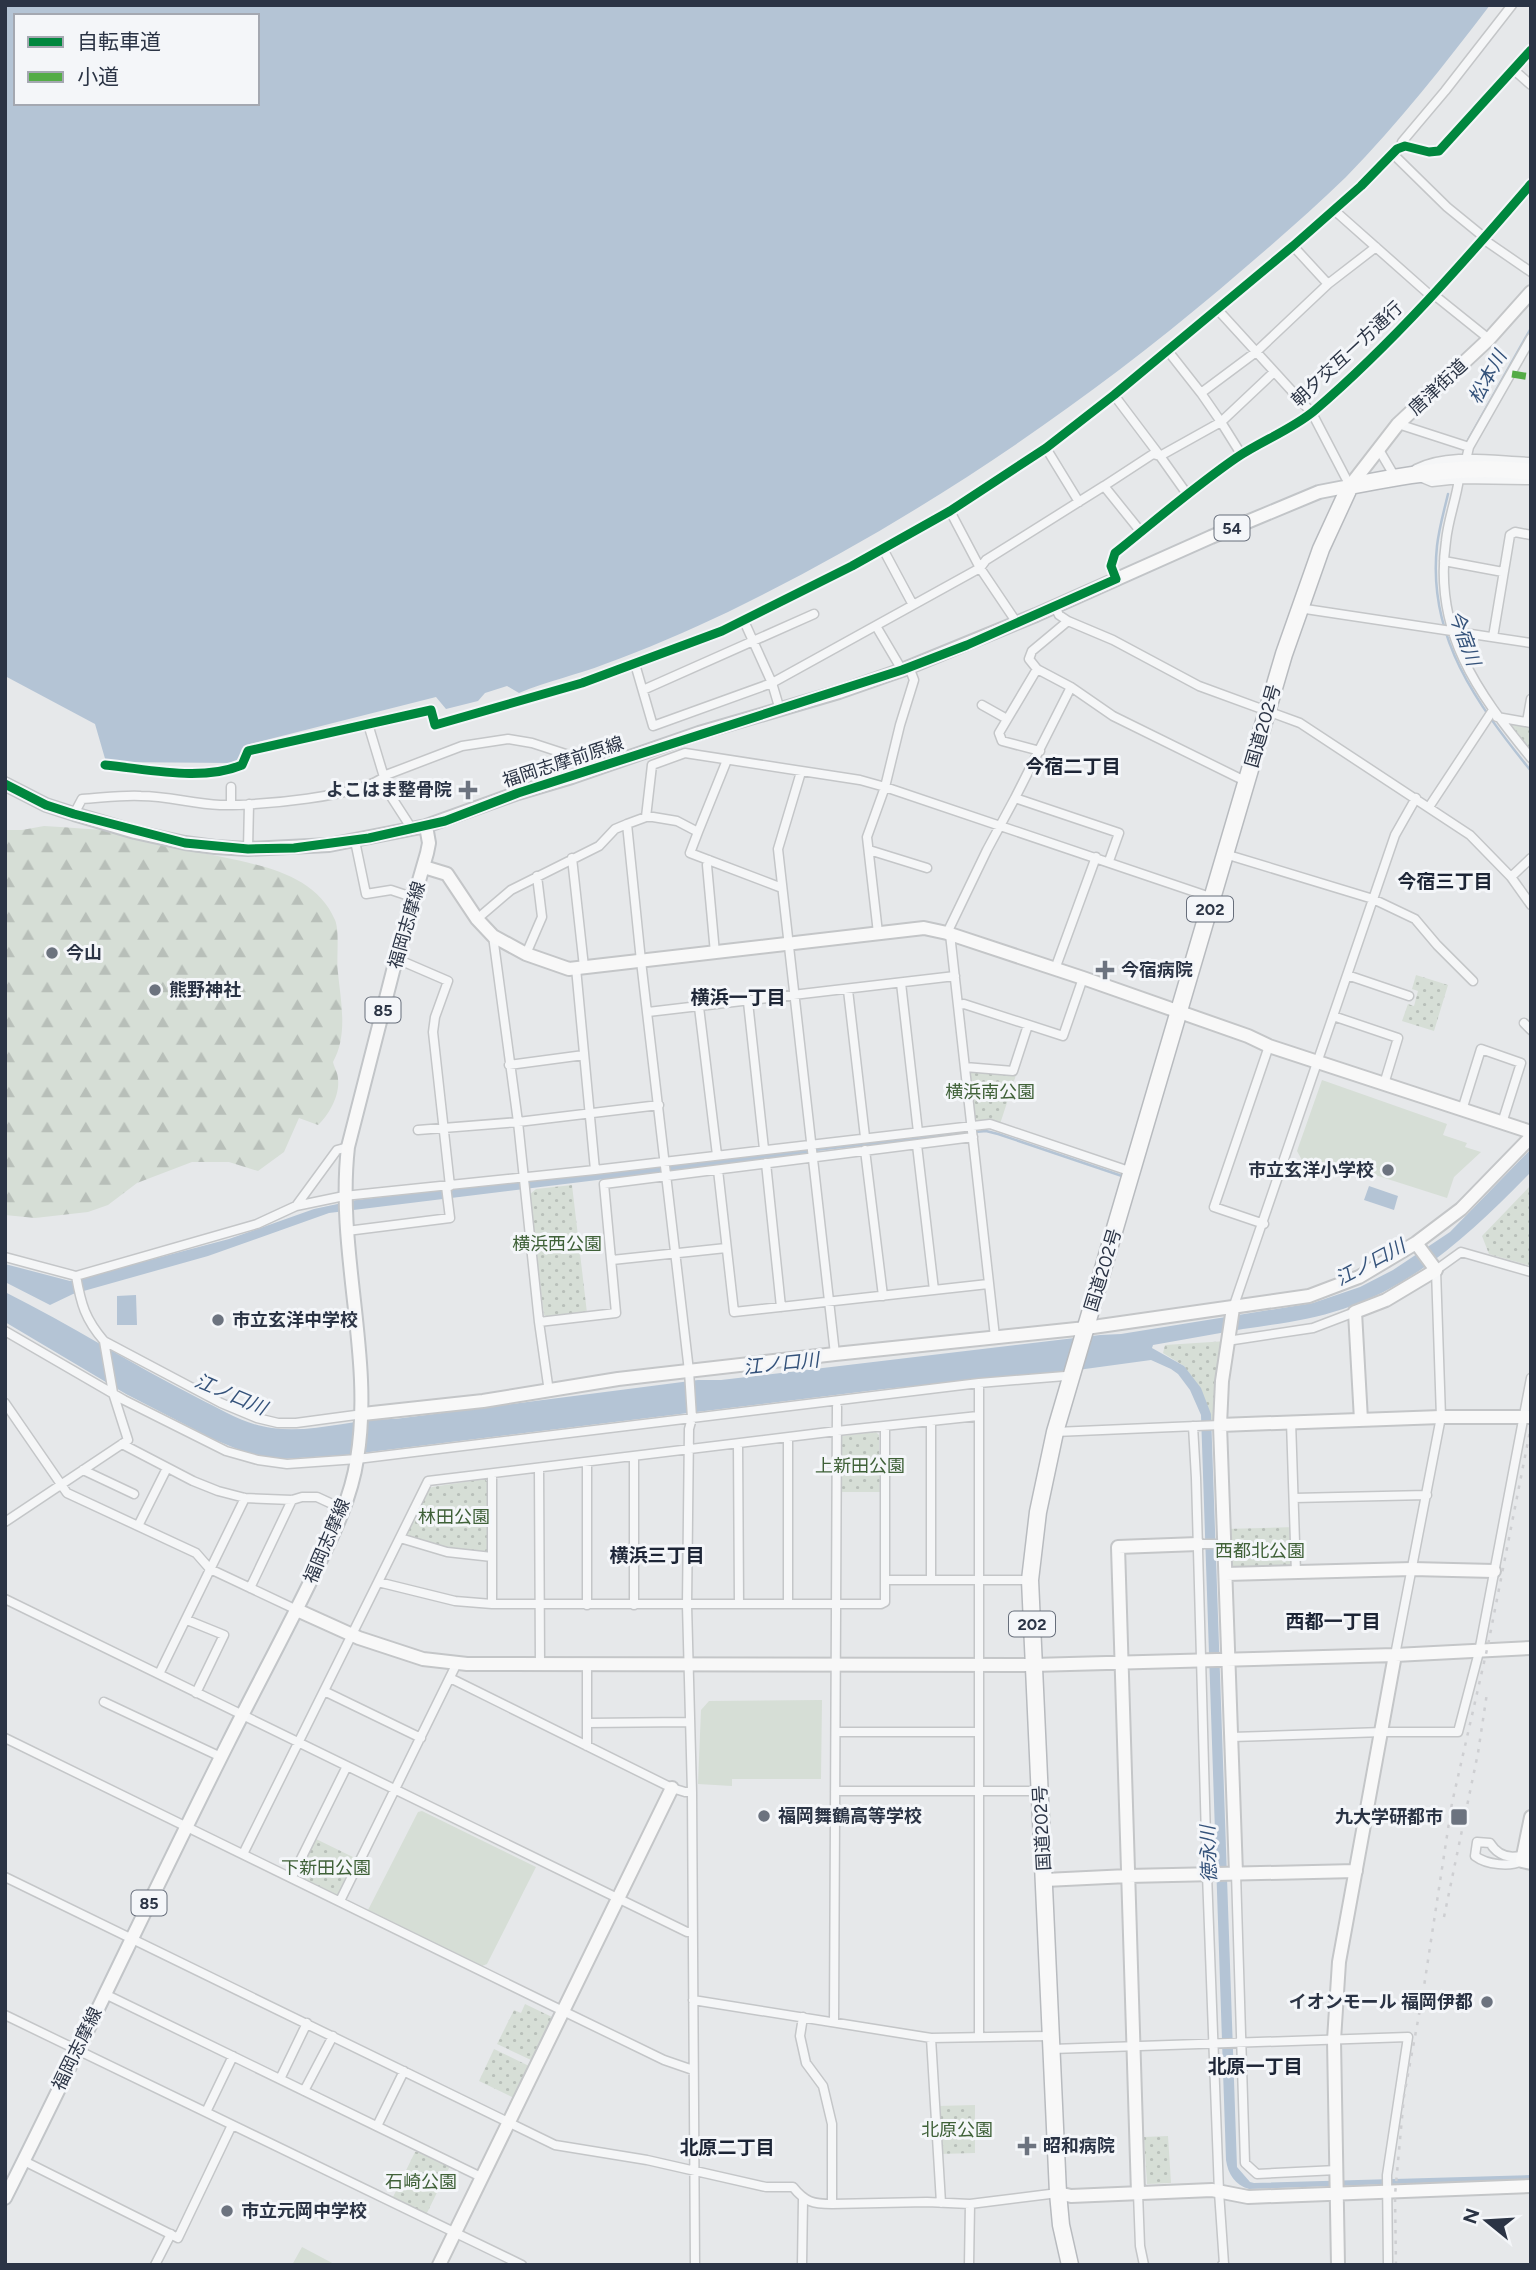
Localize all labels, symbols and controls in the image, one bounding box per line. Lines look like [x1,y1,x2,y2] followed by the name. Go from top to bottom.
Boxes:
[14,14,259,105] legend
[77,29,161,54] text: 自転車道
[77,64,119,89] text: 小道
[1287,297,1407,411] street label: 朝夕交互一方通行
[1464,345,1512,408] water label: 松本川
[1404,354,1472,420] street label: 唐津街道
[1214,516,1250,540] road number: 54
[1444,607,1486,671] water label: 今宿川
[1241,682,1285,770] street label: 国道202号
[500,732,626,792] street label: 福岡志摩前原線
[1025,755,1121,778] district label: 今宿二丁目
[326,779,452,801] place label: よこはま整骨院
[458,780,478,800] marker: よこはま整骨院
[1397,870,1493,893] district label: 今宿三丁目
[384,879,430,971] street label: 福岡志摩線
[1187,897,1233,922] road number: 202
[66,942,102,964] place label: 今山
[44,945,60,961] marker: 今山
[1121,959,1193,981] place label: 今宿病院
[1095,960,1115,980] marker: 今宿病院
[169,979,241,1001] place label: 熊野神社
[147,982,163,998] marker: 熊野神社
[690,986,786,1009] district label: 横浜一丁目
[366,998,400,1022] road number: 85
[945,1081,1035,1103] park label: 横浜南公園
[1248,1159,1374,1181] place label: 市立玄洋小学校
[1380,1162,1396,1178] marker: 市立玄洋小学校
[1080,1226,1126,1314] street label: 国道202号
[512,1233,602,1255] park label: 横浜西公園
[1331,1234,1411,1290] water label: 江ノ口川
[232,1309,358,1331] place label: 市立玄洋中学校
[210,1312,226,1328] marker: 市立玄洋中学校
[742,1348,822,1379] water label: 江ノ口川
[191,1369,272,1421] water label: 江ノ口川
[815,1455,905,1477] park label: 上新田公園
[299,1495,355,1587] street label: 福岡志摩線
[418,1506,490,1528] park label: 林田公園
[1215,1540,1305,1562] park label: 西都北公園
[609,1544,705,1567] district label: 横浜三丁目
[1285,1610,1381,1633] district label: 西都一丁目
[1009,1612,1055,1636] road number: 202
[1029,1785,1055,1871] street label: 国道202号
[778,1805,922,1827] place label: 福岡舞鶴高等学校
[1335,1806,1443,1828] place label: 九大学研都市
[1449,1807,1469,1827] marker: 九大学研都市
[756,1808,772,1824] marker: 福岡舞鶴高等学校
[1196,1823,1221,1883] water label: 徳永川
[281,1857,371,1879] park label: 下新田公園
[132,1890,166,1915] road number: 85
[1289,1991,1473,2013] place label: イオンモール 福岡伊都
[1479,1994,1495,2010] marker: イオンモール 福岡伊都
[47,2004,107,2094] street label: 福岡志摩線
[1207,2055,1303,2078] district label: 北原一丁目
[921,2119,993,2141] park label: 北原公園
[1043,2135,1115,2157] place label: 昭和病院
[679,2136,775,2159] district label: 北原二丁目
[1017,2136,1037,2156] marker: 昭和病院
[385,2171,457,2193] park label: 石崎公園
[1452,2186,1522,2256] north arrow
[241,2200,367,2222] place label: 市立元岡中学校
[219,2203,235,2219] marker: 市立元岡中学校
[1458,2205,1485,2226] text: N

